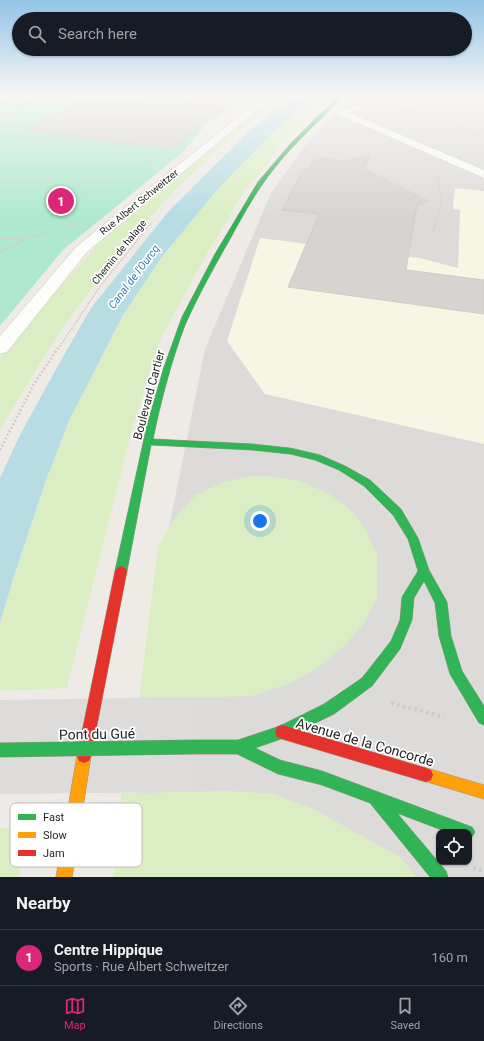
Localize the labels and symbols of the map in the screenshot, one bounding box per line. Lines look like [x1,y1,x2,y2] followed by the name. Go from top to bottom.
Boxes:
[98,167,181,237] street label: Rue Albert Schweitzer
[48,186,74,216] pin: 1
[90,218,148,286] street label: Chemin de halage
[106,242,162,312] water label: Canal de l'Ourcq
[130,349,168,441] street label: Boulevard Cartier
[250,511,270,531] your location
[294,715,436,769] street label: Avenue de la Concorde
[59,725,135,743] street label: Pont du Gué
[10,803,142,867] legend
[43,811,65,824] text: Fast
[43,829,67,842] text: Slow
[43,847,65,860] text: Jam

